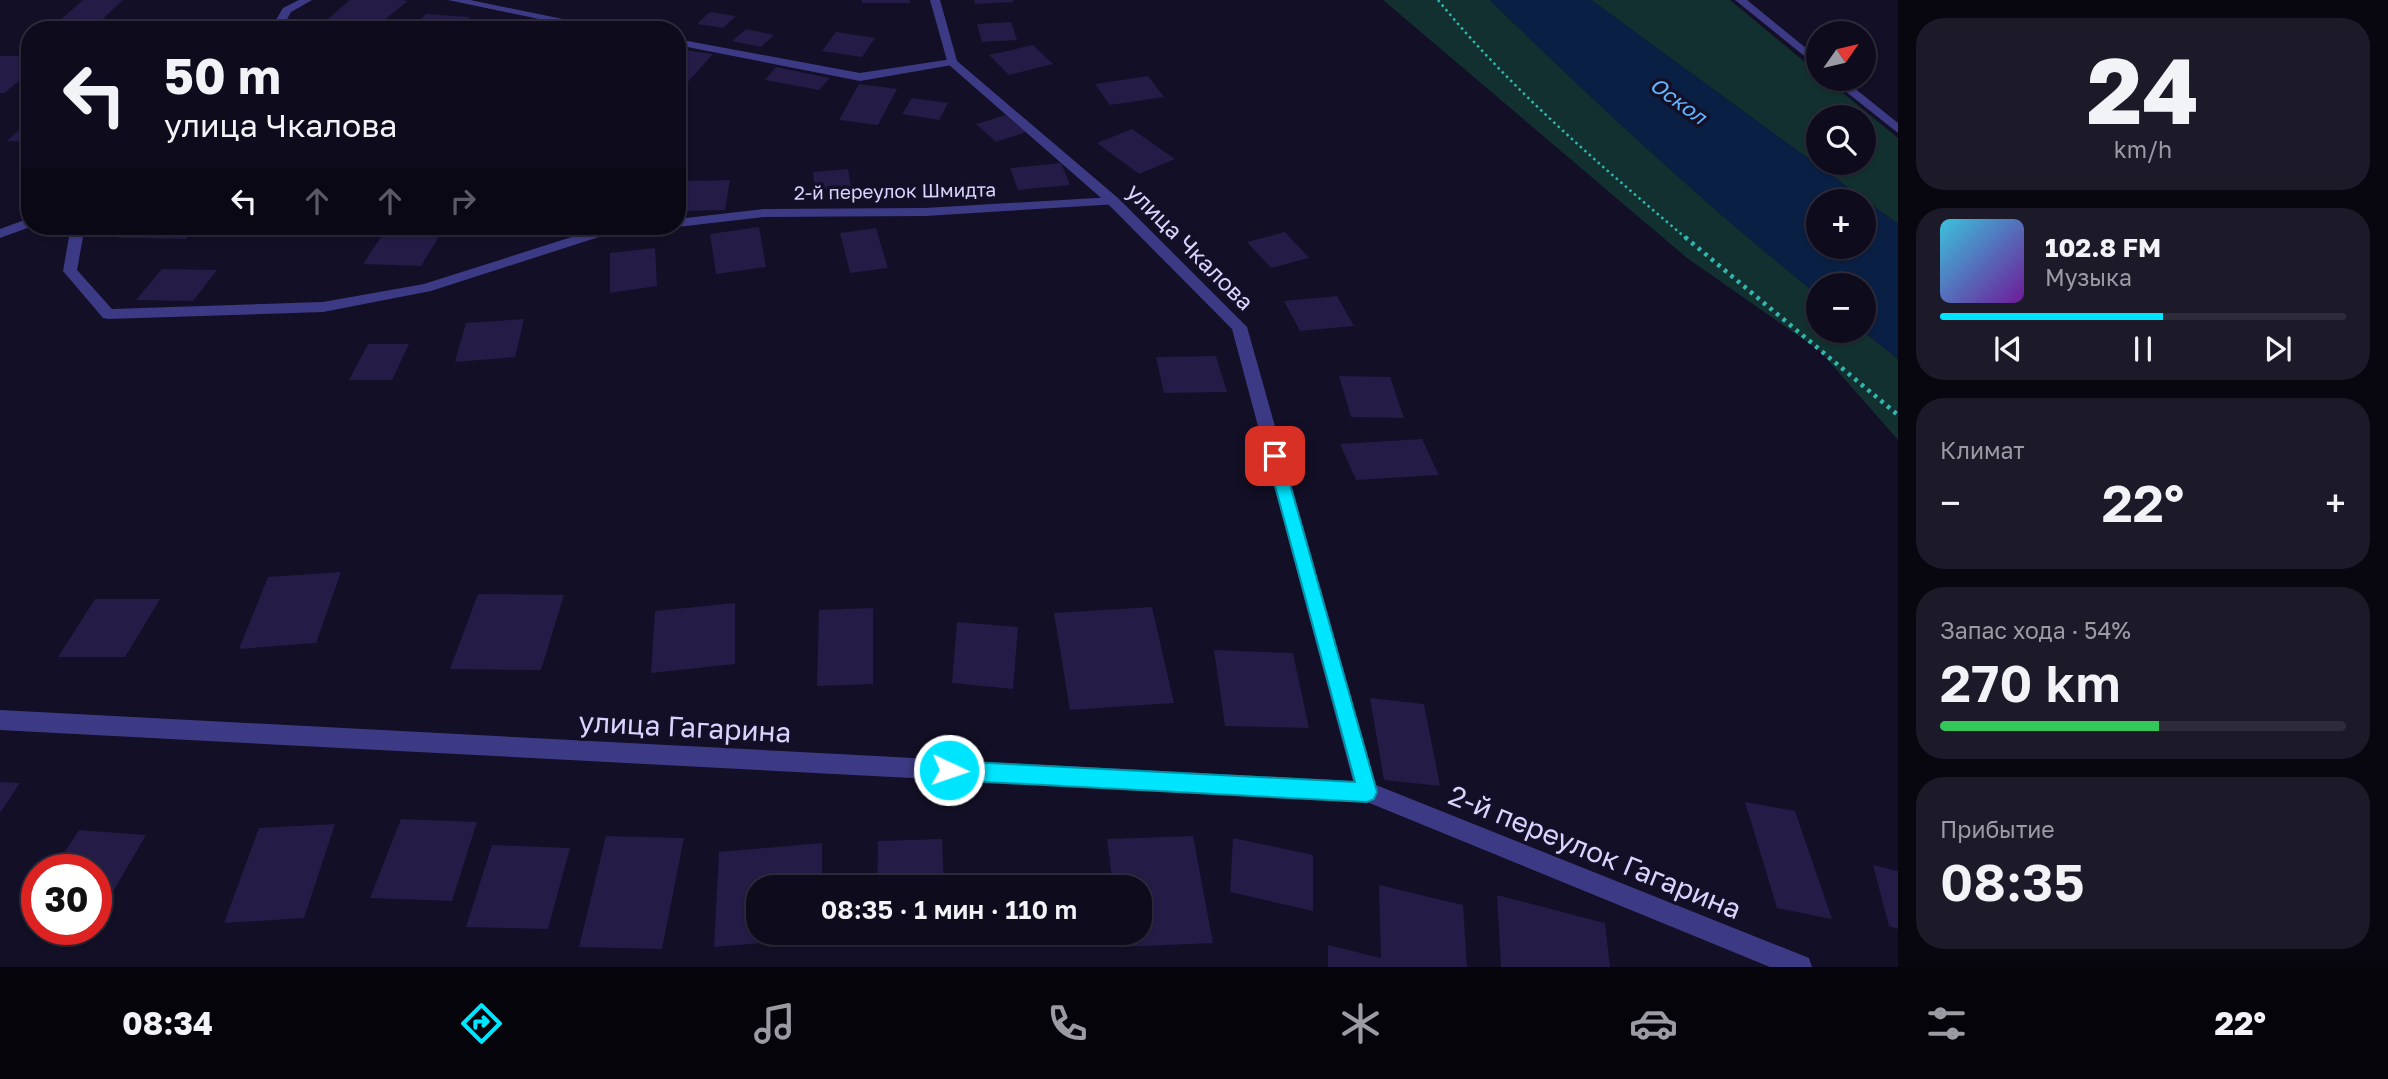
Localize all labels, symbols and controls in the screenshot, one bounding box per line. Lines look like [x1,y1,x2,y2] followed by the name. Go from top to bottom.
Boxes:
[1806,21,1876,91] north arrow
[1806,21,1876,343] map controls
[2087,35,2199,144] text: 24
[164,46,281,105] text: 50 m
[49,49,140,140] icon: left
[1645,71,1713,130] water label: Оскол
[1806,105,1876,175] button: search
[164,106,397,144] text: улица Чкалова
[2114,135,2172,163] text: km/h
[794,177,996,204] street label: 2-й переулок Шмидта
[1121,177,1260,316] street label: улица Чкалова
[225,182,263,220] icon: left
[298,182,336,220] icon: ahead
[371,182,409,220] icon: ahead
[444,182,482,220] icon: right
[1806,189,1876,259] button: +
[2045,232,2161,263] text: 102.8 FM
[2045,263,2132,291] text: Музыка
[1806,273,1876,343] button: −
[1989,330,2027,368] icon: previous
[2124,330,2162,368] icon: pause
[2259,330,2297,368] icon: next
[1245,426,1305,486] pin
[1940,436,2025,464] text: Климат
[1256,437,1294,475] icon: arrive
[2102,471,2184,533] text: 22°
[1940,480,1961,525] text: −
[2325,480,2346,525] text: +
[1940,616,2131,644] text: Запас хода · 54%
[1940,651,2121,713] text: 270 km
[578,704,792,749] street label: улица Гагарина
[912,733,986,807] position arrow
[1444,778,1746,925] street label: 2-й переулок Гагарина
[1940,815,2055,843] text: Прибытие
[1940,850,2085,912] text: 08:35
[21,854,112,945] speed limit sign: 30
[821,894,1077,925] text: 08:35 · 1 мин · 110 m
[457,999,506,1048] icon: directions
[750,999,799,1048] icon: music
[1043,999,1092,1048] icon: phone
[1336,999,1385,1048] icon: climate
[1629,999,1678,1048] icon: car
[1922,999,1971,1048] icon: filters
[122,1004,213,1042] text: 08:34
[2214,1004,2266,1042] text: 22°

